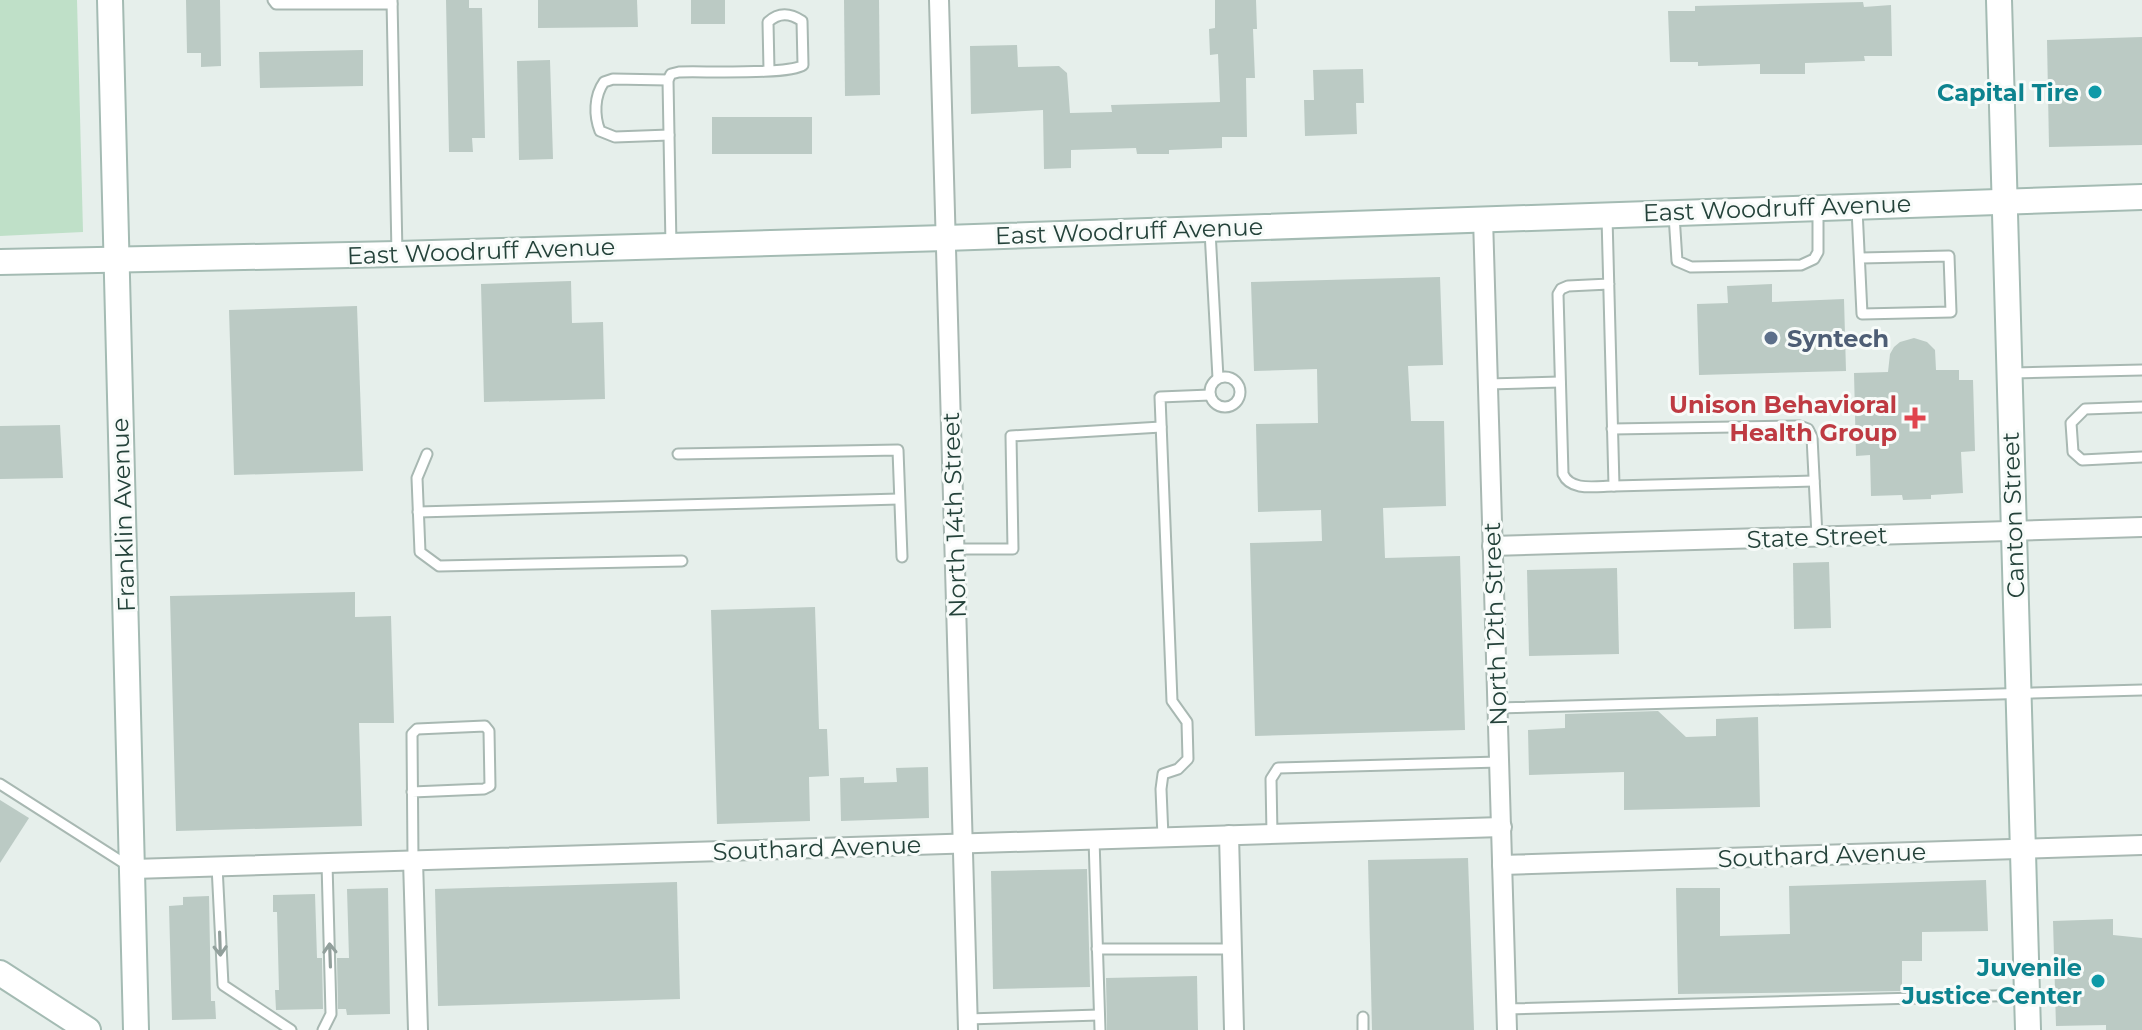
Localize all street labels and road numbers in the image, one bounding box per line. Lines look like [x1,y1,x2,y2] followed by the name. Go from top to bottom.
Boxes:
[1642,189,1912,227] street label: East Woodruff Avenue
[994,212,1264,250] street label: East Woodruff Avenue
[346,232,616,270] street label: East Woodruff Avenue
[936,411,972,619] street label: North 14th Street
[105,417,141,613] street label: Franklin Avenue
[1996,431,2030,599] street label: Canton Street
[1746,520,1888,554] street label: State Street
[1477,521,1513,726] street label: North 12th Street
[712,830,922,866] street label: Southard Avenue
[1717,837,1927,873] street label: Southard Avenue

